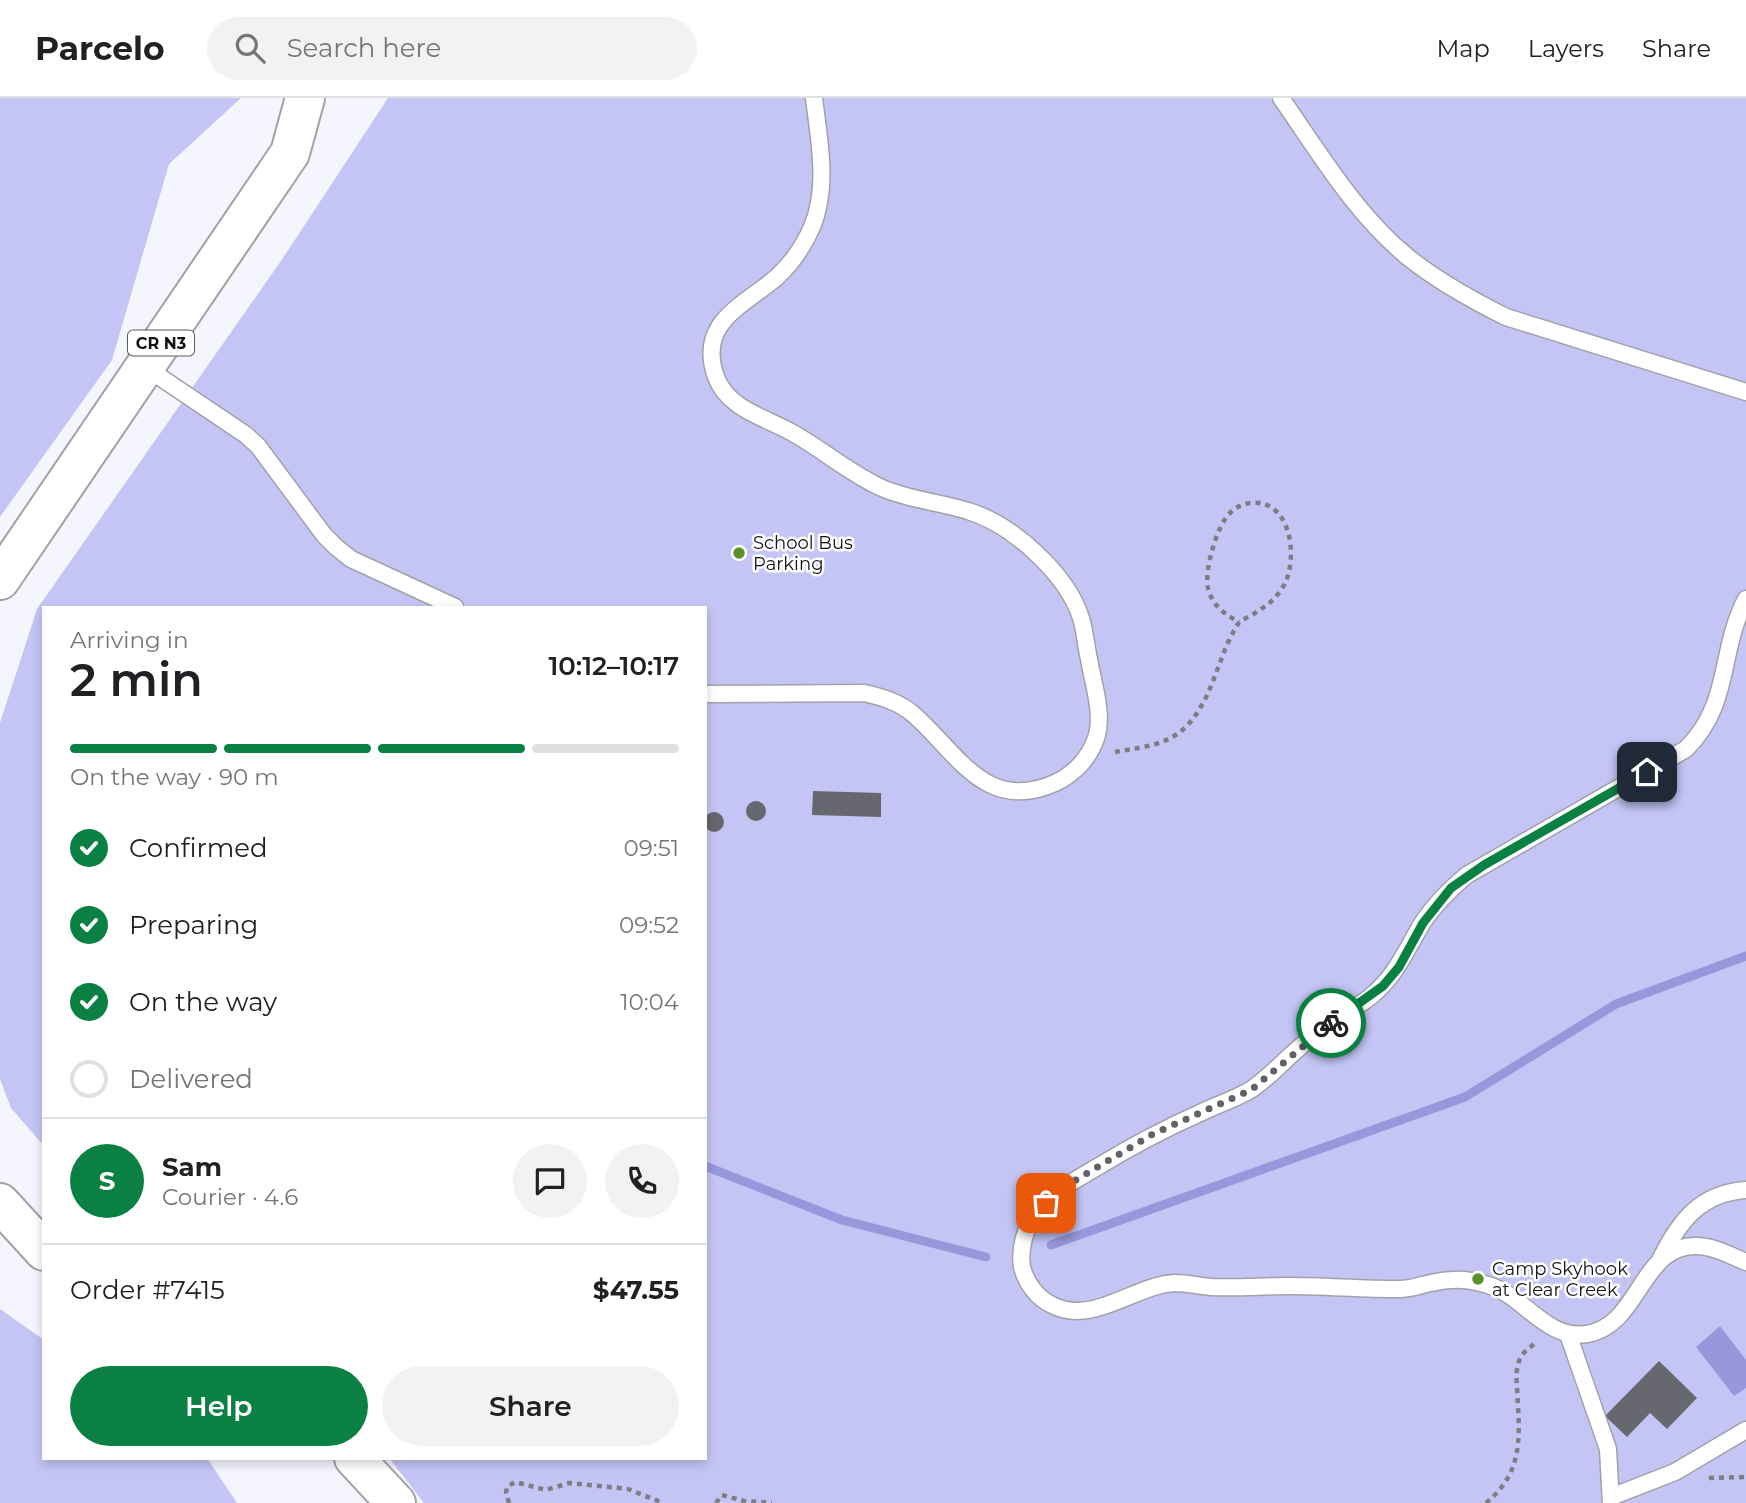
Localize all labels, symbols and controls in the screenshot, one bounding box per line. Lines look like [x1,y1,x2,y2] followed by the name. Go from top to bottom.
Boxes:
[207,17,697,80] search box
[35,28,165,68] text: Parcelo
[231,29,269,67] icon: search
[287,32,441,64] text: Search here
[1436,34,1490,63] text: Map
[1528,34,1604,63] text: Layers
[1642,34,1711,63] text: Share
[128,330,194,356] road number: CR N3
[753,532,853,575] place label: School Bus Parking
[731,545,747,561] marker: School Bus Parking
[70,626,189,654] text: Arriving in
[548,650,679,682] text: 10:12–10:17
[70,651,203,708] text: 2 min
[1617,742,1677,802] pin
[1628,753,1666,791] icon: home
[70,763,279,791] text: On the way · 90 m
[70,829,108,867] icon: check
[129,832,268,864] text: Confirmed
[624,834,679,862] text: 09:51
[70,906,108,944] icon: check
[129,909,258,941] text: Preparing
[619,911,679,939] text: 09:52
[70,983,108,1021] icon: check
[129,986,277,1018] text: On the way
[620,988,679,1016] text: 10:04
[1296,988,1366,1058] courier
[1312,1004,1350,1042] icon: bike
[129,1063,253,1095] text: Delivered
[513,1144,587,1218] button: chat
[605,1144,679,1218] button: phone
[162,1151,222,1183] text: Sam
[99,1165,115,1197] text: S
[1016,1173,1076,1233] pin
[162,1183,298,1211] text: Courier · 4.6
[1027,1184,1065,1222] icon: bag
[1492,1258,1628,1301] place label: Camp Skyhook at Clear Creek
[1470,1271,1486,1287] marker: Camp Skyhook at Clear Creek
[70,1274,225,1306] text: Order #7415
[593,1274,679,1306] text: $47.55
[70,1366,368,1446] button: Help
[382,1366,679,1446] button: Share

